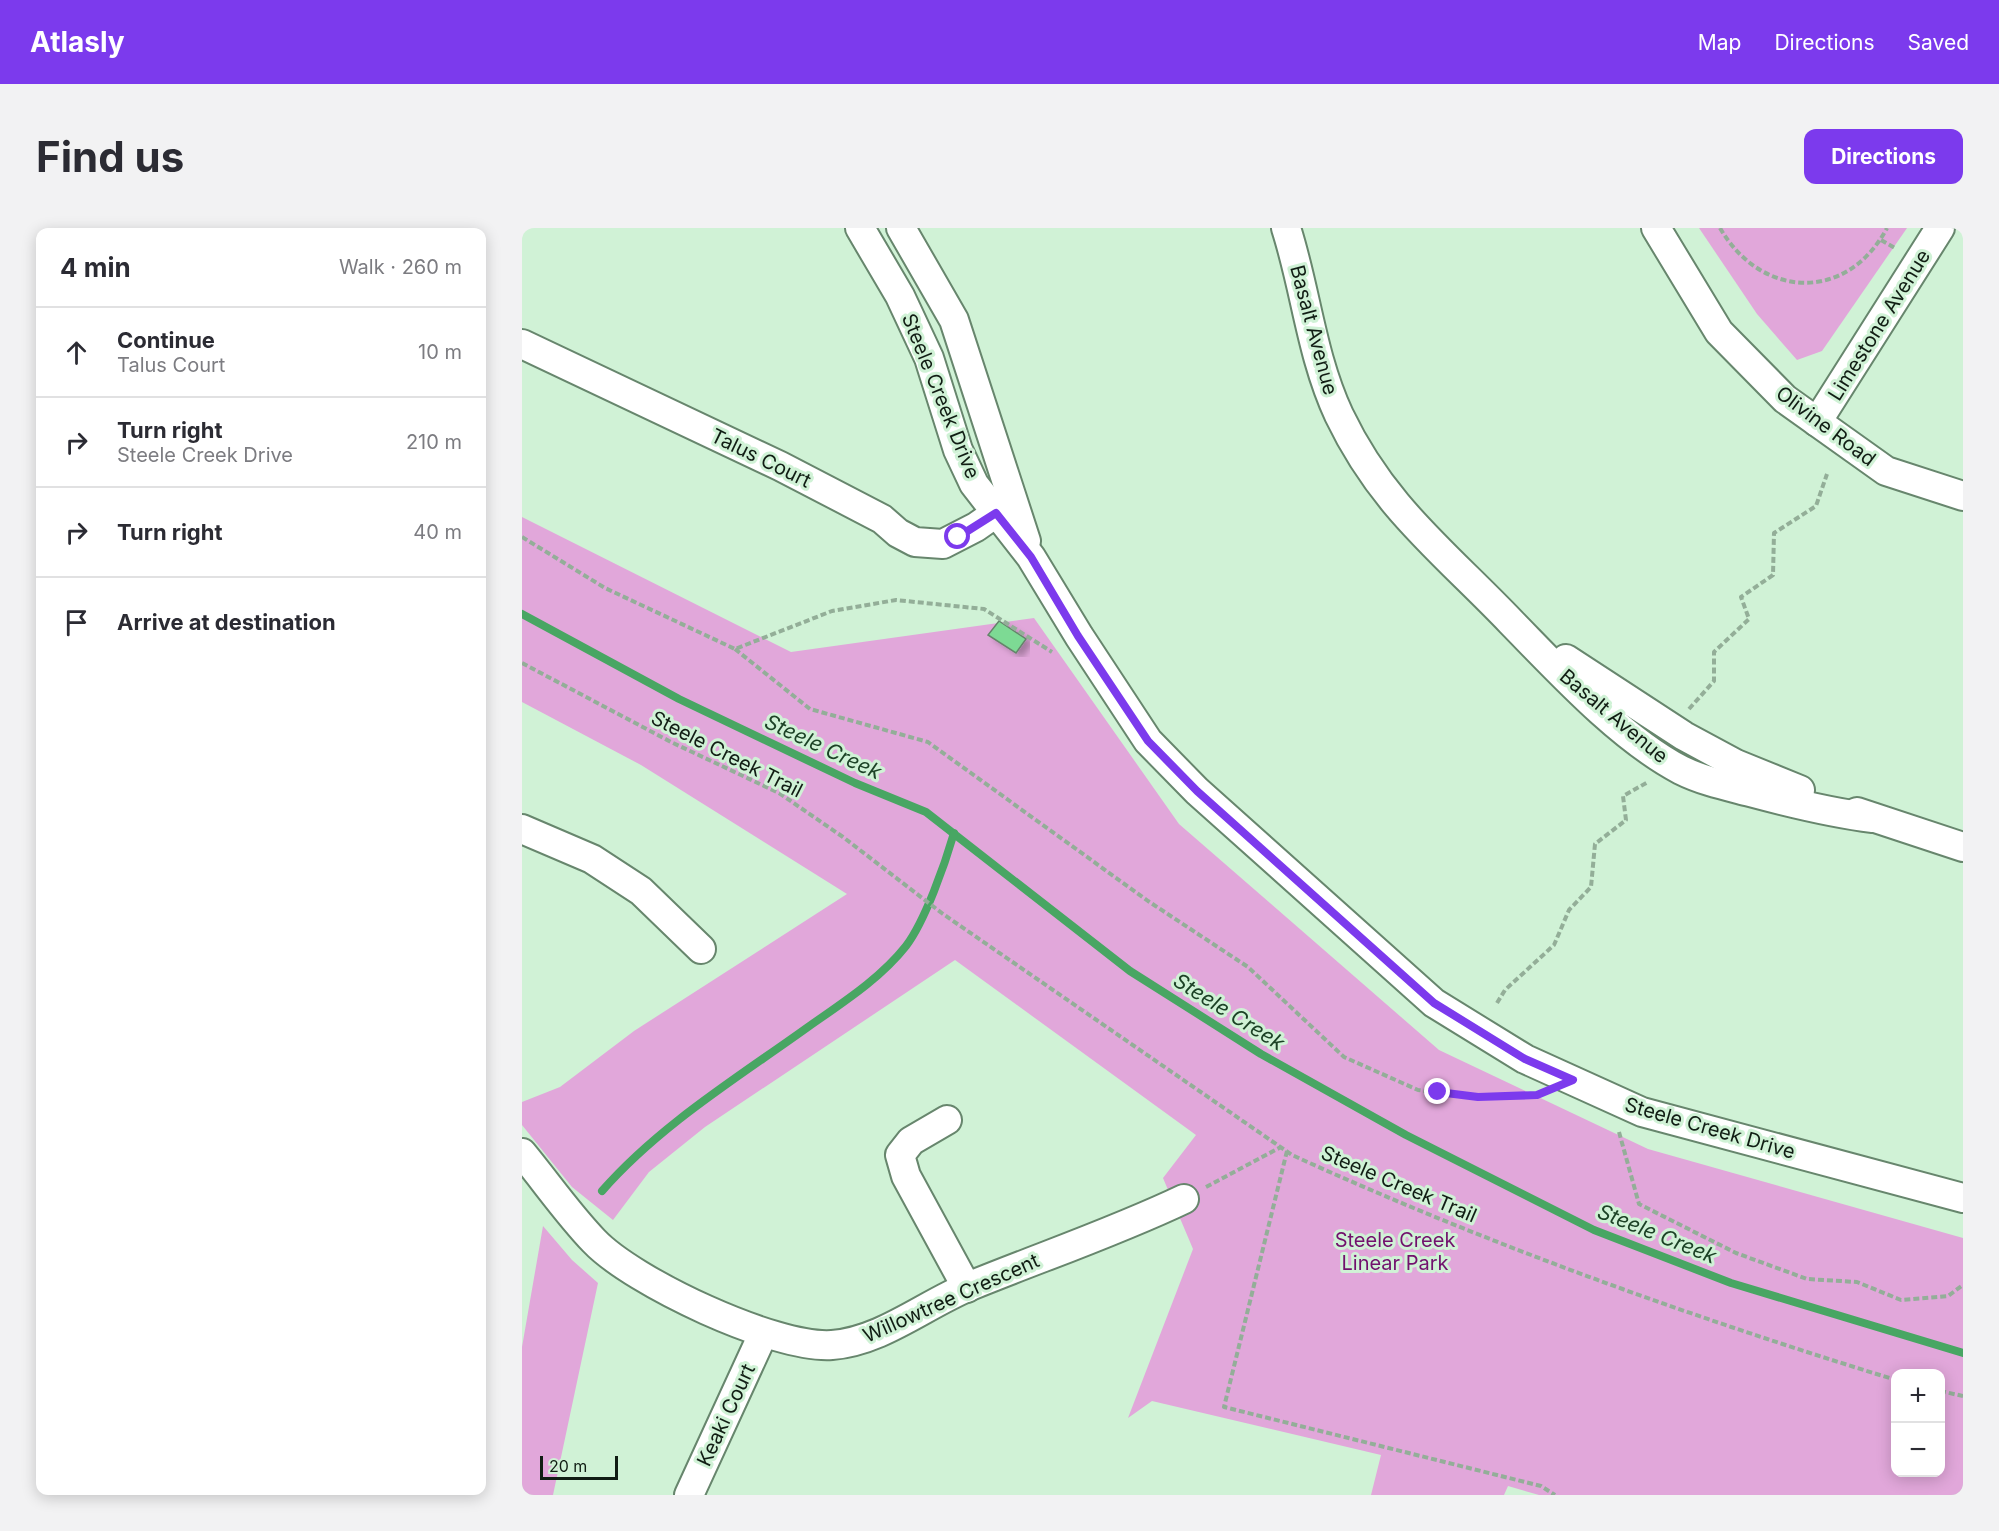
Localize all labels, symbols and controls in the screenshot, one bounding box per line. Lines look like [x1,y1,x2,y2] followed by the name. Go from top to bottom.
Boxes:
[30,25,125,59] text: Atlasly
[1698,30,1741,55] text: Map
[1774,30,1875,55] text: Directions
[1908,30,1969,55] text: Saved
[1804,129,1963,184] button: Directions
[36,131,184,182] text: Find us
[1823,245,1935,405] street label: Limestone Avenue
[60,252,131,283] text: 4 min
[339,255,462,279] text: Walk · 260 m
[1285,262,1343,398] street label: Basalt Avenue
[897,310,985,482] street label: Steele Creek Drive
[117,327,215,353] text: Continue
[60,336,93,369] icon: ahead
[418,340,462,364] text: 10 m
[117,353,225,377] text: Talus Court
[1771,381,1881,471] street label: Olivine Road
[117,417,223,443] text: Turn right
[707,423,815,493] street label: Talus Court
[60,426,93,459] icon: right
[406,430,462,454] text: 210 m
[117,443,293,467] text: Steele Creek Drive
[60,516,93,549] icon: right
[117,519,223,545] text: Turn right
[413,520,462,544] text: 40 m
[944,523,970,549] route start
[60,606,93,639] icon: arrive
[117,609,336,635] text: Arrive at destination
[1555,664,1673,768] street label: Basalt Avenue
[647,705,807,803] street label: Steele Creek Trail
[761,709,886,785] water label: Steele Creek
[1169,968,1290,1056] water label: Steele Creek
[1424,1078,1450,1104] route end
[1622,1092,1798,1164] street label: Steele Creek Drive
[1318,1140,1480,1228] street label: Steele Creek Trail
[1594,1198,1721,1269] water label: Steele Creek
[1335,1228,1455,1275] park label: Steele Creek Linear Park
[859,1248,1043,1348] street label: Willowtree Crescent
[692,1360,760,1470] street label: Keaki Court
[1891,1369,1945,1477] map controls
[1891,1369,1945,1423] button: +
[1891,1423,1945,1477] button: −
[540,1453,618,1480] scale bar
[549,1456,587,1476] text: 20 m

